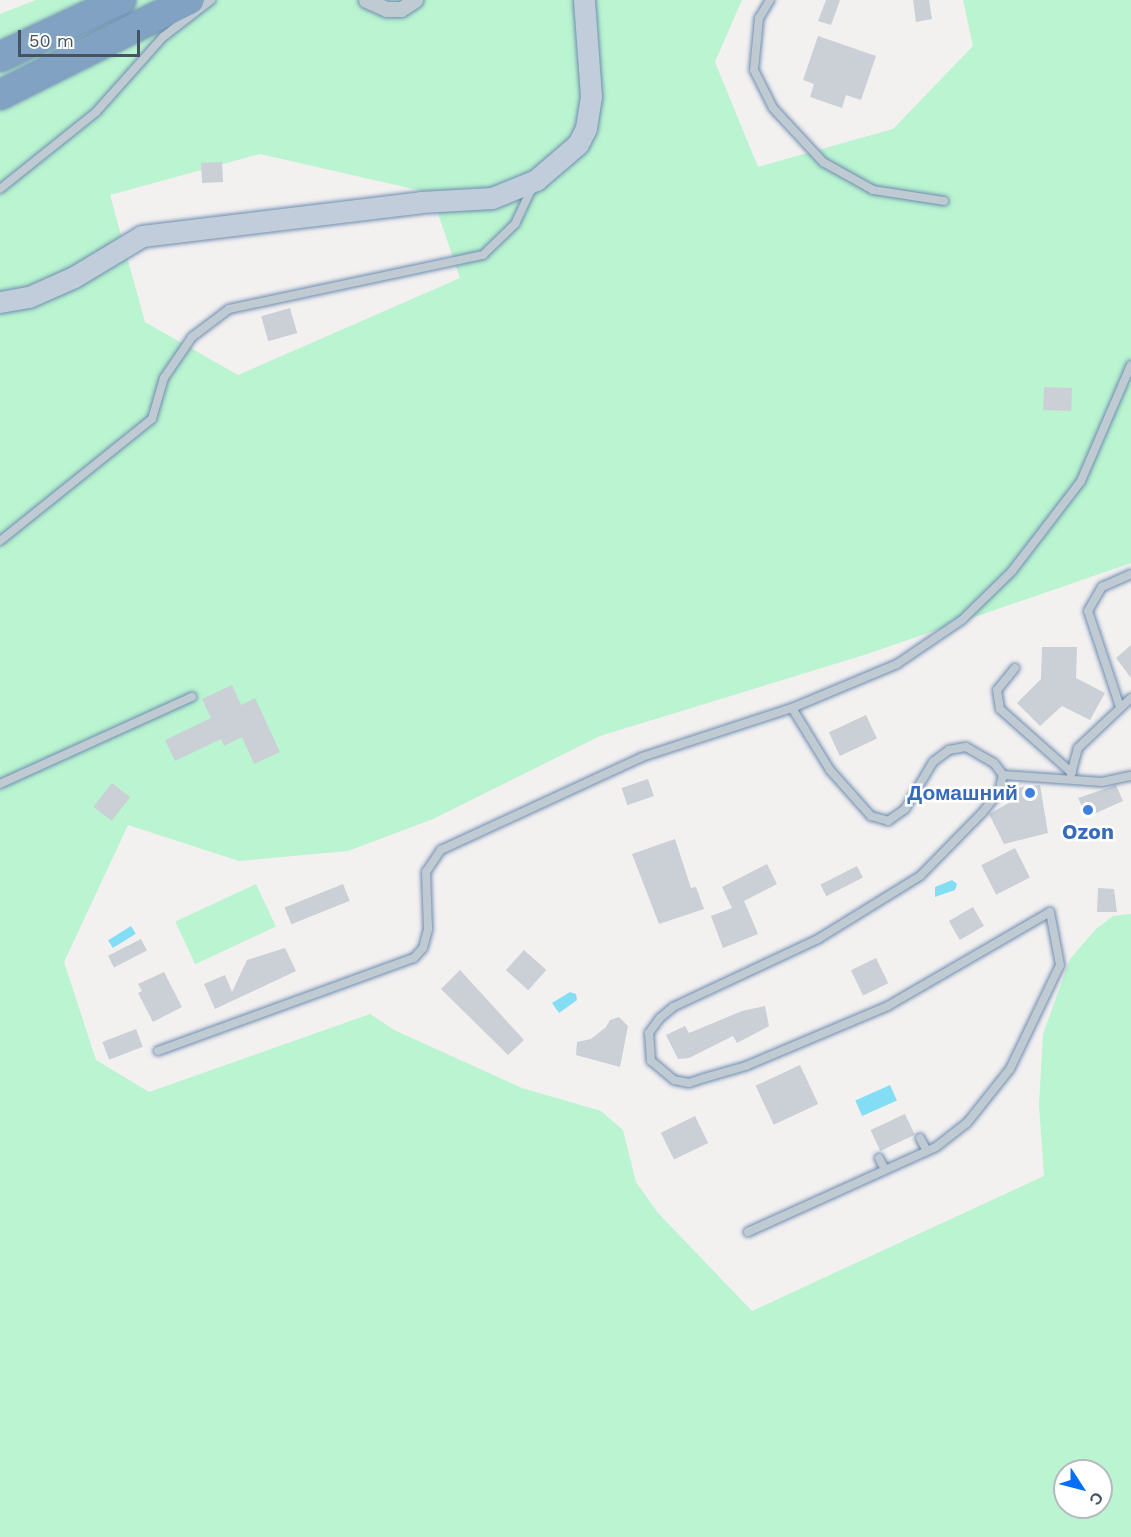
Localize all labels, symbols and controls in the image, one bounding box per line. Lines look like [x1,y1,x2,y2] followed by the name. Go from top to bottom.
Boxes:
[21,18,142,56] scale bar
[29,30,74,51] text: 50 m
[907,780,1018,806] place label: Домашний
[1023,786,1037,800] marker: Домашний
[1081,803,1095,817] marker: Ozon
[1062,819,1114,845] place label: Ozon
[1053,1459,1113,1519] north arrow
[1085,1488,1107,1509] text: С

